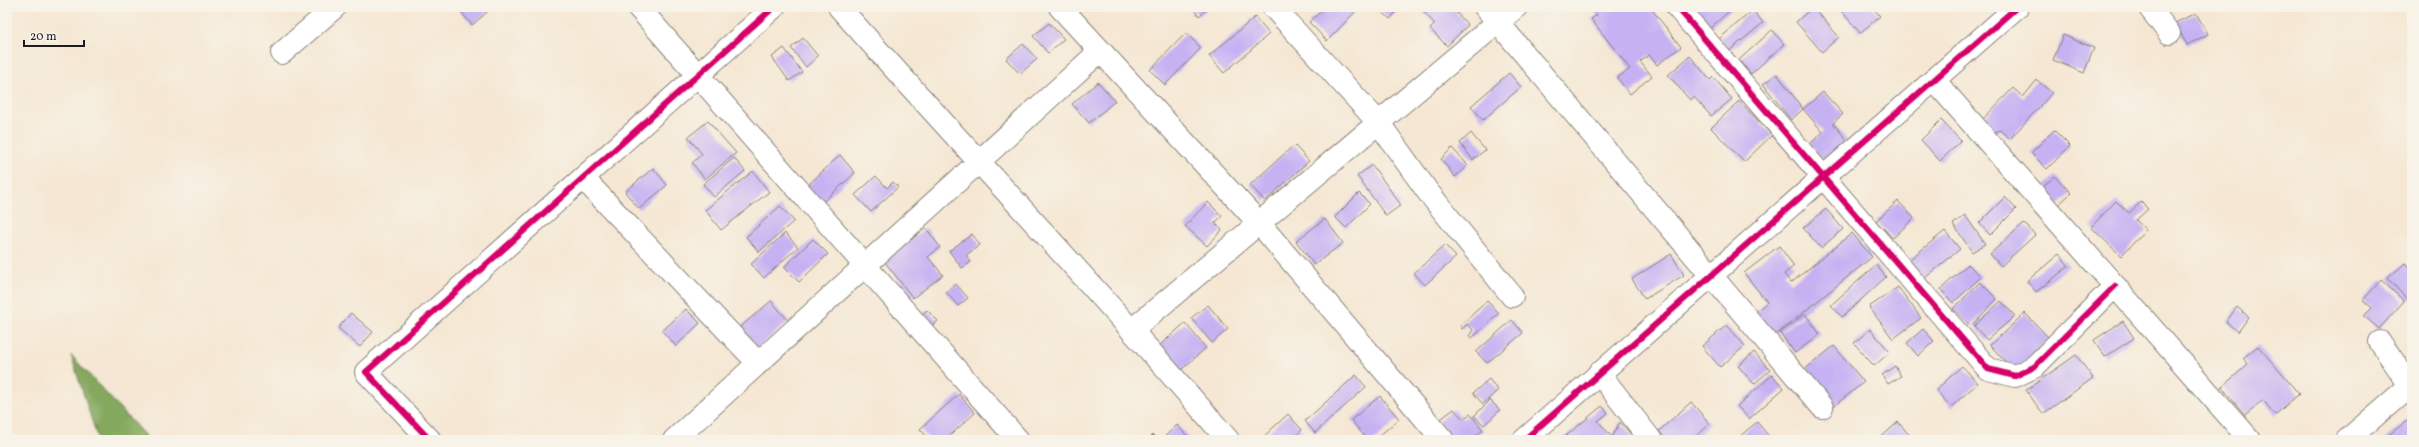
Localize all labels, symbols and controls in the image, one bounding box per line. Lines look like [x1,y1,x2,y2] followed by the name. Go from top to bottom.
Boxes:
[24,22,84,48] scale bar
[30,29,57,45] text: 20 m

